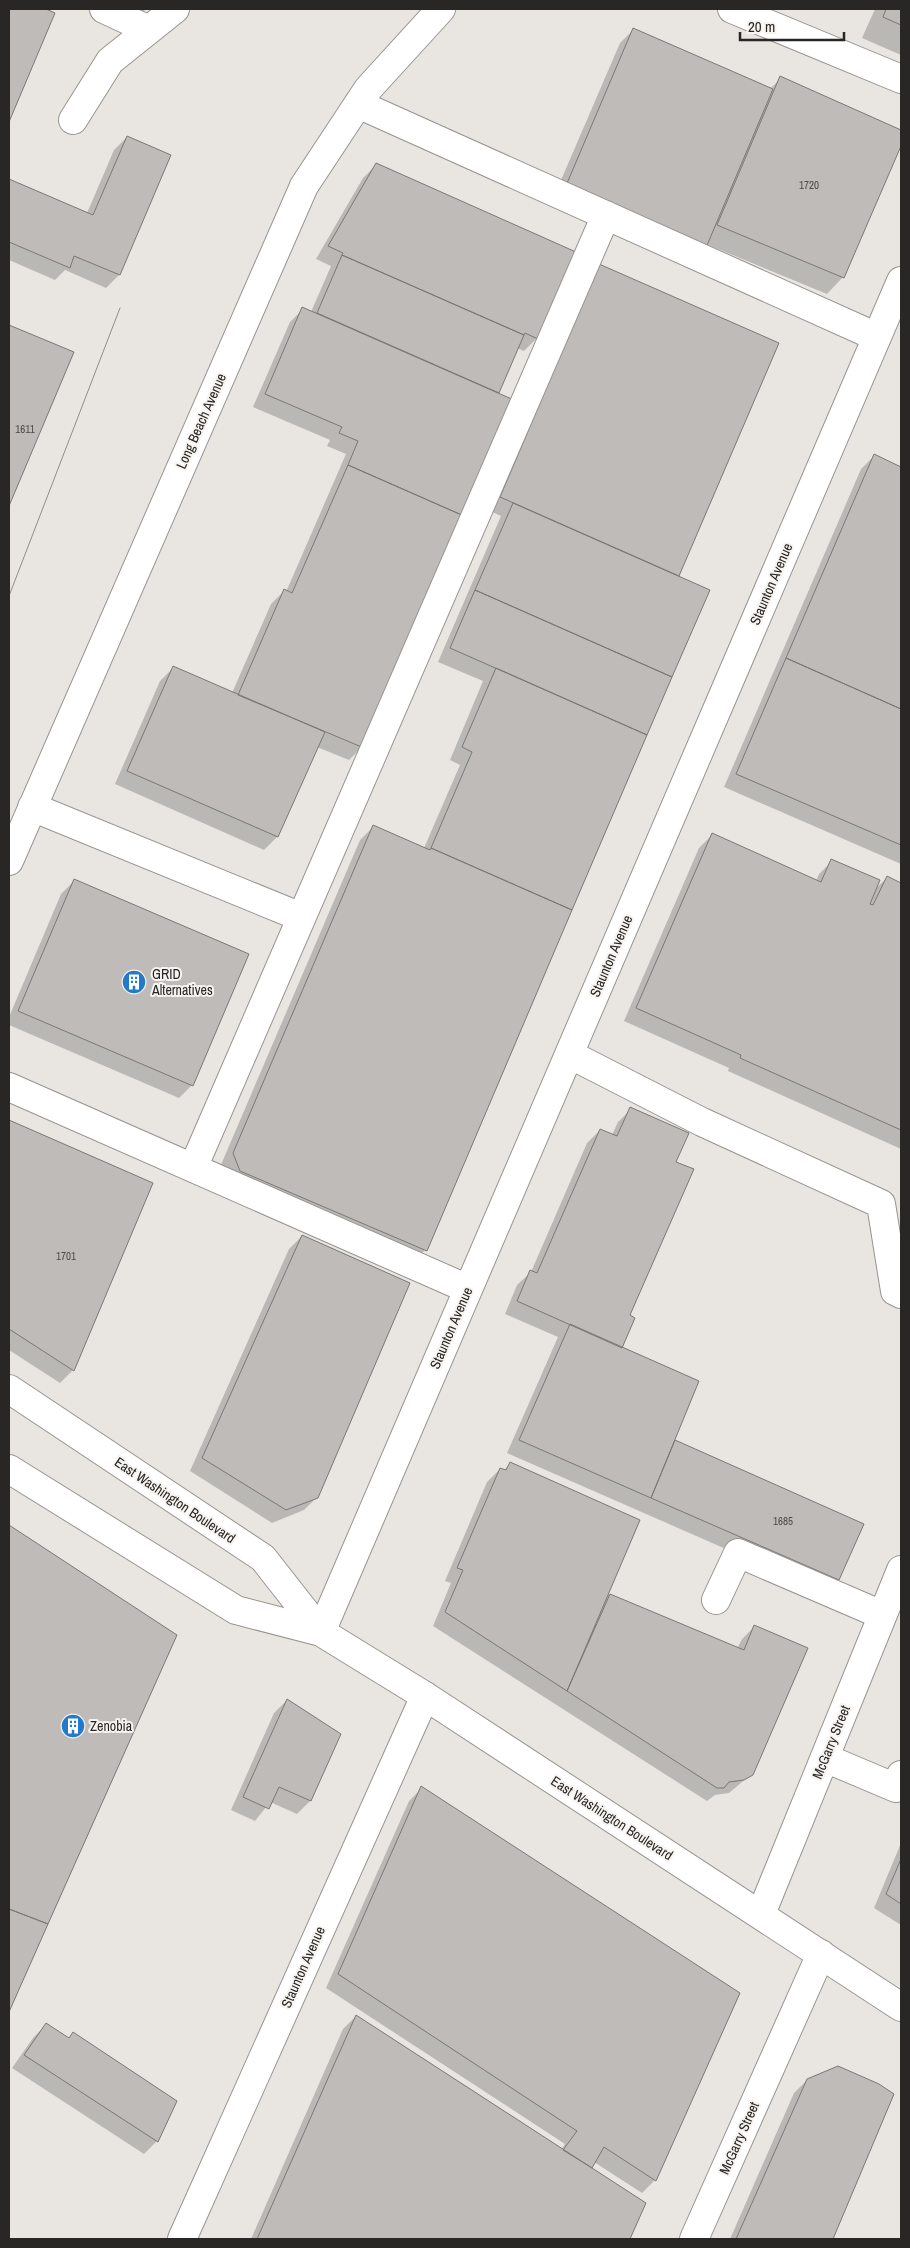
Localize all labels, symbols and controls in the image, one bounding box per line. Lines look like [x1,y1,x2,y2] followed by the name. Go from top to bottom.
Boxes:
[740,10,844,42] scale bar
[748,16,775,37] text: 20 m
[799,178,819,192] house number: 1720
[172,370,230,472] street label: Long Beach Avenue
[15,422,35,436] house number: 1611
[746,540,796,628] street label: Staunton Avenue
[586,912,636,1000] street label: Staunton Avenue
[151,965,213,999] place label: GRID Alternatives
[121,969,147,995] building icon: GRID Alternatives
[56,1249,76,1263] house number: 1701
[426,1284,476,1372] street label: Staunton Avenue
[111,1453,239,1547] street label: East Washington Boulevard
[773,1514,793,1528] house number: 1685
[808,1703,854,1781] street label: McGarry Street
[60,1713,86,1739] building icon: Zenobia
[90,1717,133,1735] place label: Zenobia
[548,1772,676,1864] street label: East Washington Boulevard
[277,1923,329,2011] street label: Staunton Avenue
[715,2099,763,2177] street label: McGarry Street

